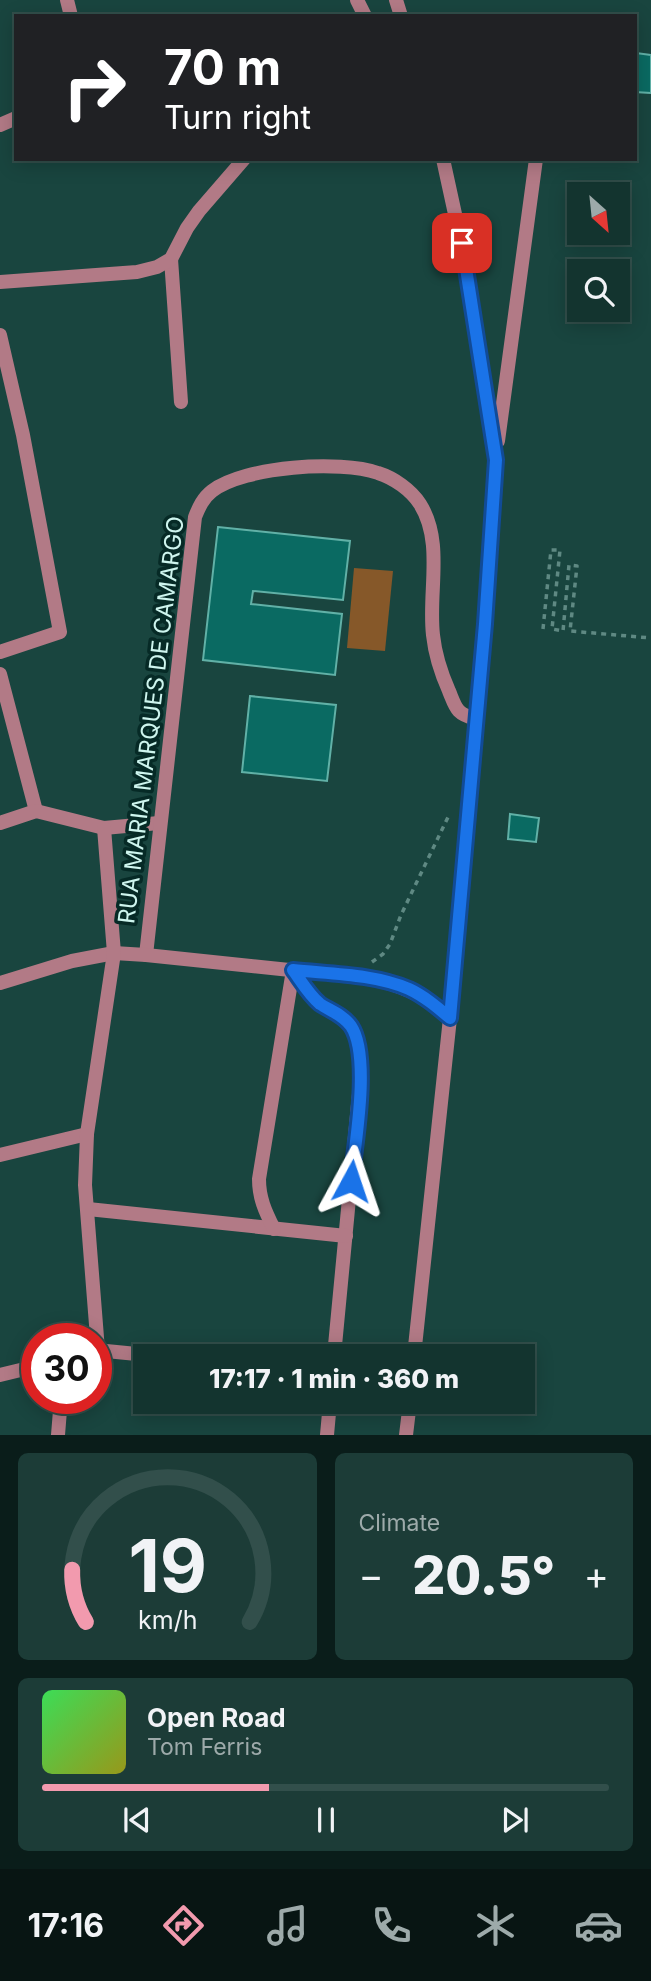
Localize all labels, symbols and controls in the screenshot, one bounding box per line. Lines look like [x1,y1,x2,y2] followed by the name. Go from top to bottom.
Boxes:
[164,38,281,97] text: 70 m
[49,42,140,133] icon: right
[164,98,311,137] text: Turn right
[567,182,630,245] north arrow
[567,182,630,322] map controls
[432,213,492,273] pin
[443,224,481,262] icon: arrive
[567,259,630,322] button: search
[112,515,190,925] street label: RUA MARIA MARQUES DE CAMARGO
[314,1144,388,1218] position arrow
[21,1323,112,1414] speed limit sign: 30
[209,1363,459,1394] text: 17:17 · 1 min · 360 m
[359,1509,440,1537] text: Climate
[128,1522,207,1611] text: 19
[412,1544,555,1607] text: 20.5°
[359,1552,384,1598] text: −
[584,1552,609,1598] text: +
[138,1605,197,1635] text: km/h
[147,1702,286,1733] text: Open Road
[147,1733,262,1761] text: Tom Ferris
[118,1801,156,1839] icon: previous
[307,1801,345,1839] icon: pause
[496,1801,534,1839] icon: next
[159,1901,208,1950] icon: directions
[263,1901,312,1950] icon: music
[367,1901,416,1950] icon: phone
[471,1901,520,1950] icon: climate
[574,1901,623,1950] icon: car
[27,1906,104,1945] text: 17:16

